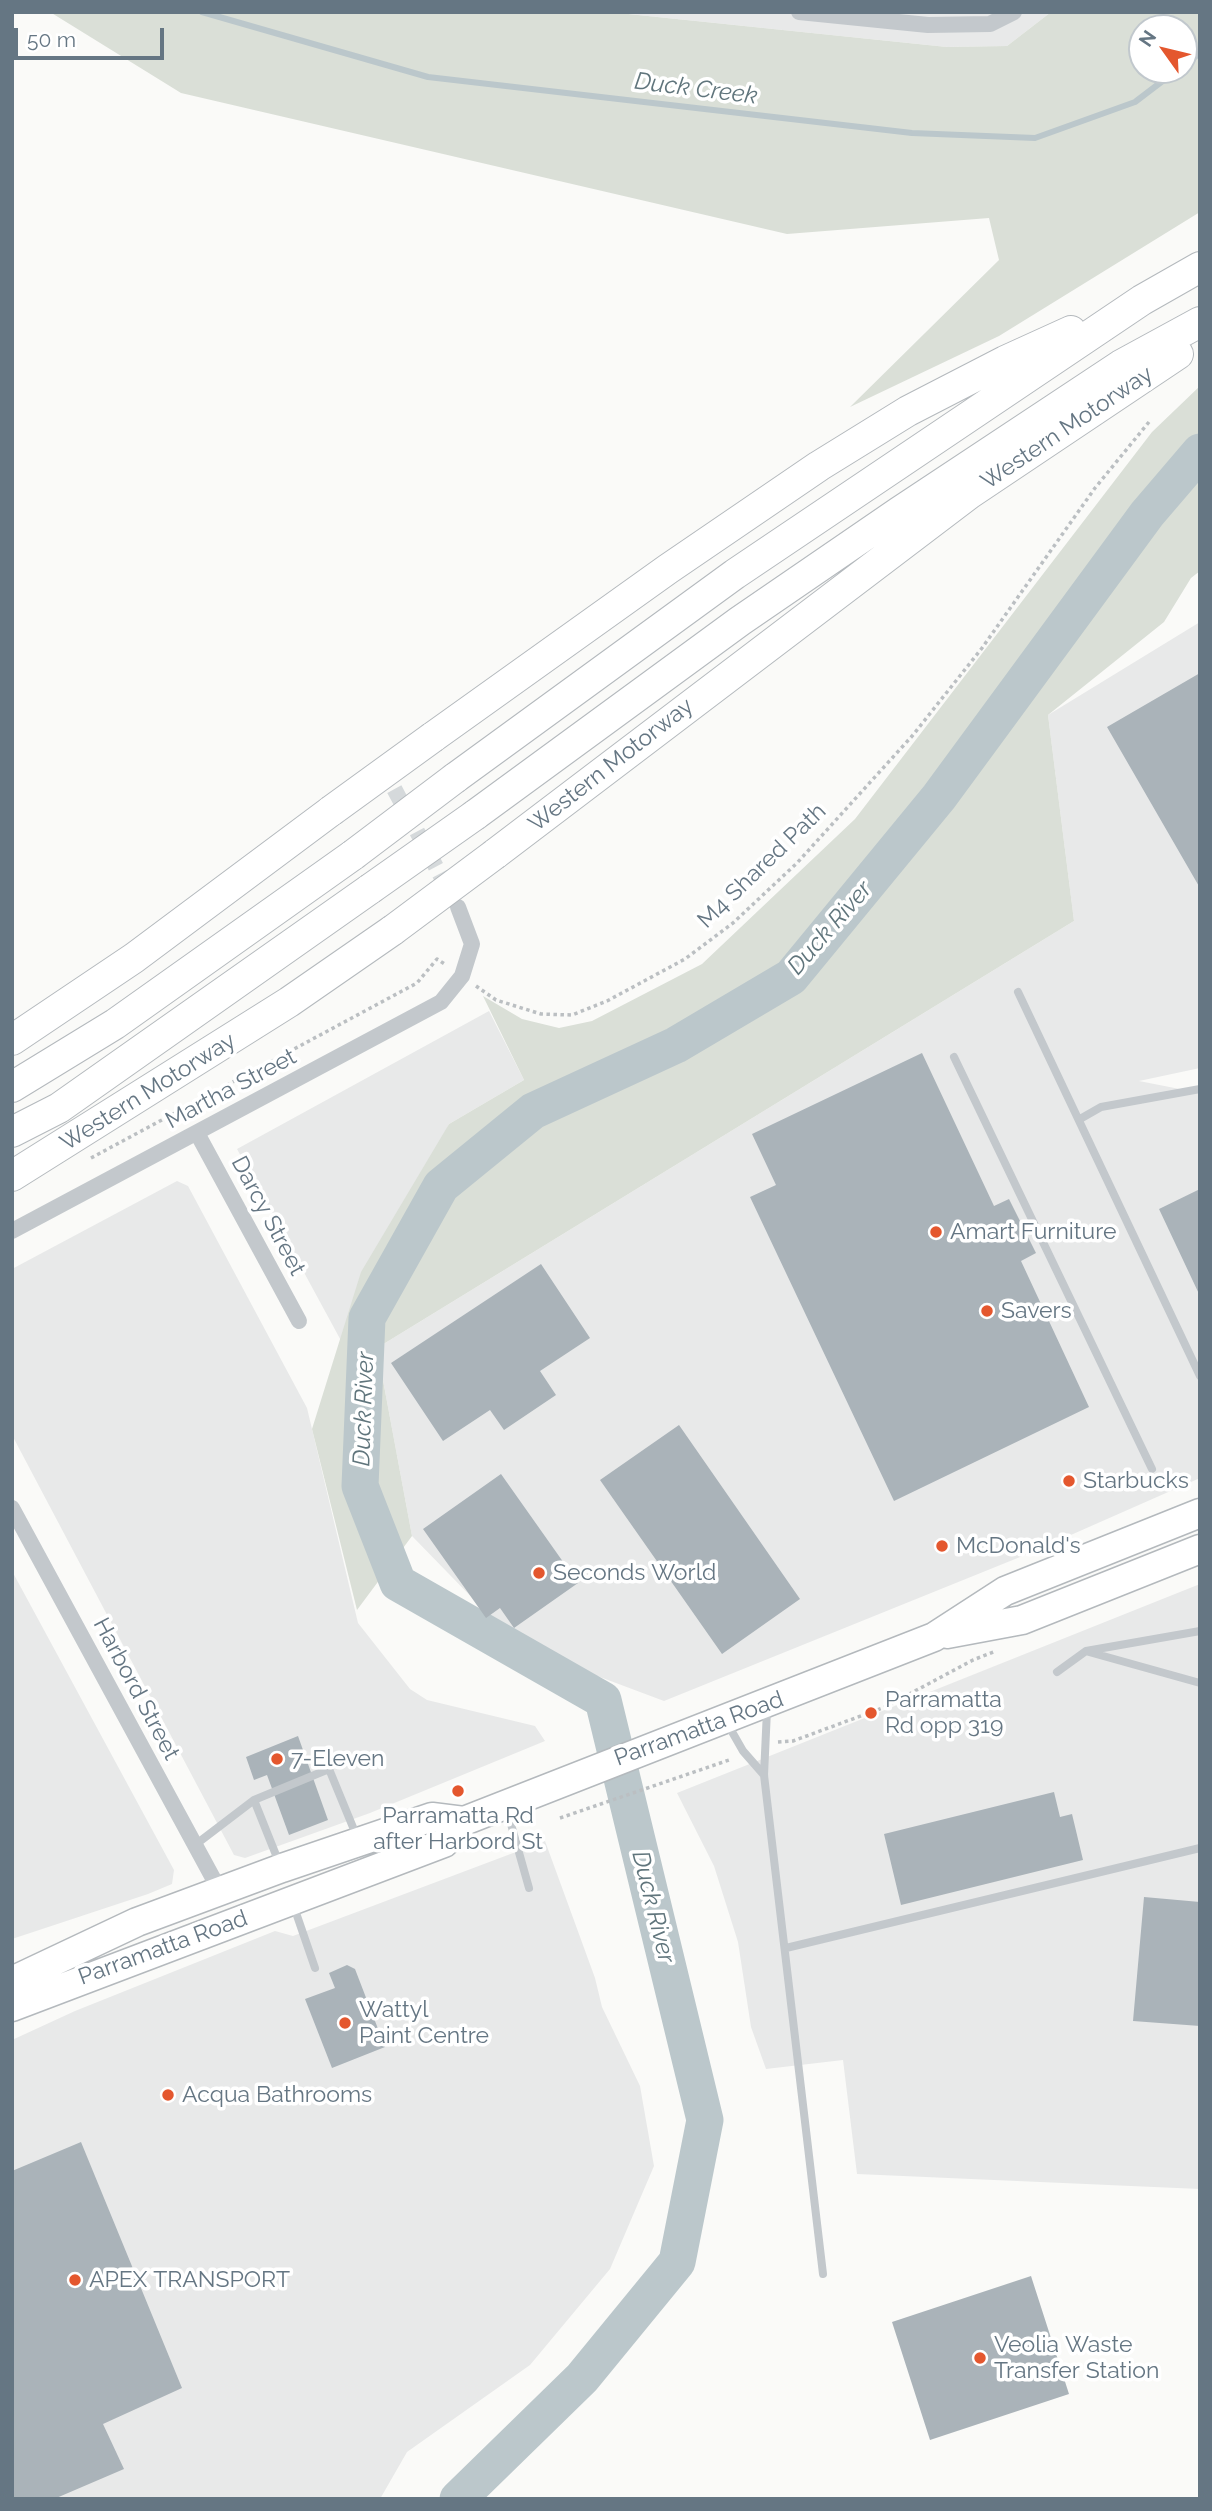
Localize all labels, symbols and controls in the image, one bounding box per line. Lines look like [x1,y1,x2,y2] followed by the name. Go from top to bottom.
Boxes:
[18,14,168,58] scale bar
[1128,14,1198,84] north arrow
[1134,26,1160,51] text: N
[27,27,76,52] text: 50 m
[633,67,759,111] water label: Duck Creek
[976,360,1158,496] street label: Western Motorway
[523,692,699,838] street label: Western Motorway
[692,798,832,934] street label: M4 Shared Path
[782,875,878,981] water label: Duck River
[55,1027,241,1157] street label: Western Motorway
[161,1043,301,1135] street label: Martha Street
[225,1152,311,1280] street label: Darcy Street
[950,1218,1116,1246] place label: Amart Furniture
[928,1224,944,1240] marker: Amart Furniture
[1001,1297,1072,1325] place label: Savers
[979,1303,995,1319] marker: Savers
[348,1351,380,1467] water label: Duck River
[1083,1467,1189,1495] place label: Starbucks
[1061,1473,1077,1489] marker: Starbucks
[956,1532,1081,1560] place label: McDonald's
[934,1538,950,1554] marker: McDonald's
[553,1559,716,1587] place label: Seconds World
[531,1565,547,1581] marker: Seconds World
[87,1613,185,1765] street label: Harbord Street
[611,1686,787,1772] street label: Parramatta Road
[885,1686,1003,1740] place label: Parramatta Rd opp 319
[863,1705,879,1721] marker: Parramatta Rd opp 319
[291,1745,385,1773] place label: 7-Eleven
[269,1751,285,1767] marker: 7-Eleven
[450,1783,466,1799] marker: Parramatta Rd after Harbord St
[373,1802,543,1856] place label: Parramatta Rd after Harbord St
[625,1848,681,1966] water label: Duck River
[75,1905,251,1991] street label: Parramatta Road
[359,1996,489,2050] place label: Wattyl Paint Centre
[337,2015,353,2031] marker: Wattyl Paint Centre
[182,2081,372,2109] place label: Acqua Bathrooms
[160,2087,176,2103] marker: Acqua Bathrooms
[89,2266,290,2294] place label: APEX TRANSPORT
[67,2272,83,2288] marker: APEX TRANSPORT
[994,2331,1159,2385] place label: Veolia Waste Transfer Station
[972,2350,988,2366] marker: Veolia Waste Transfer Station

